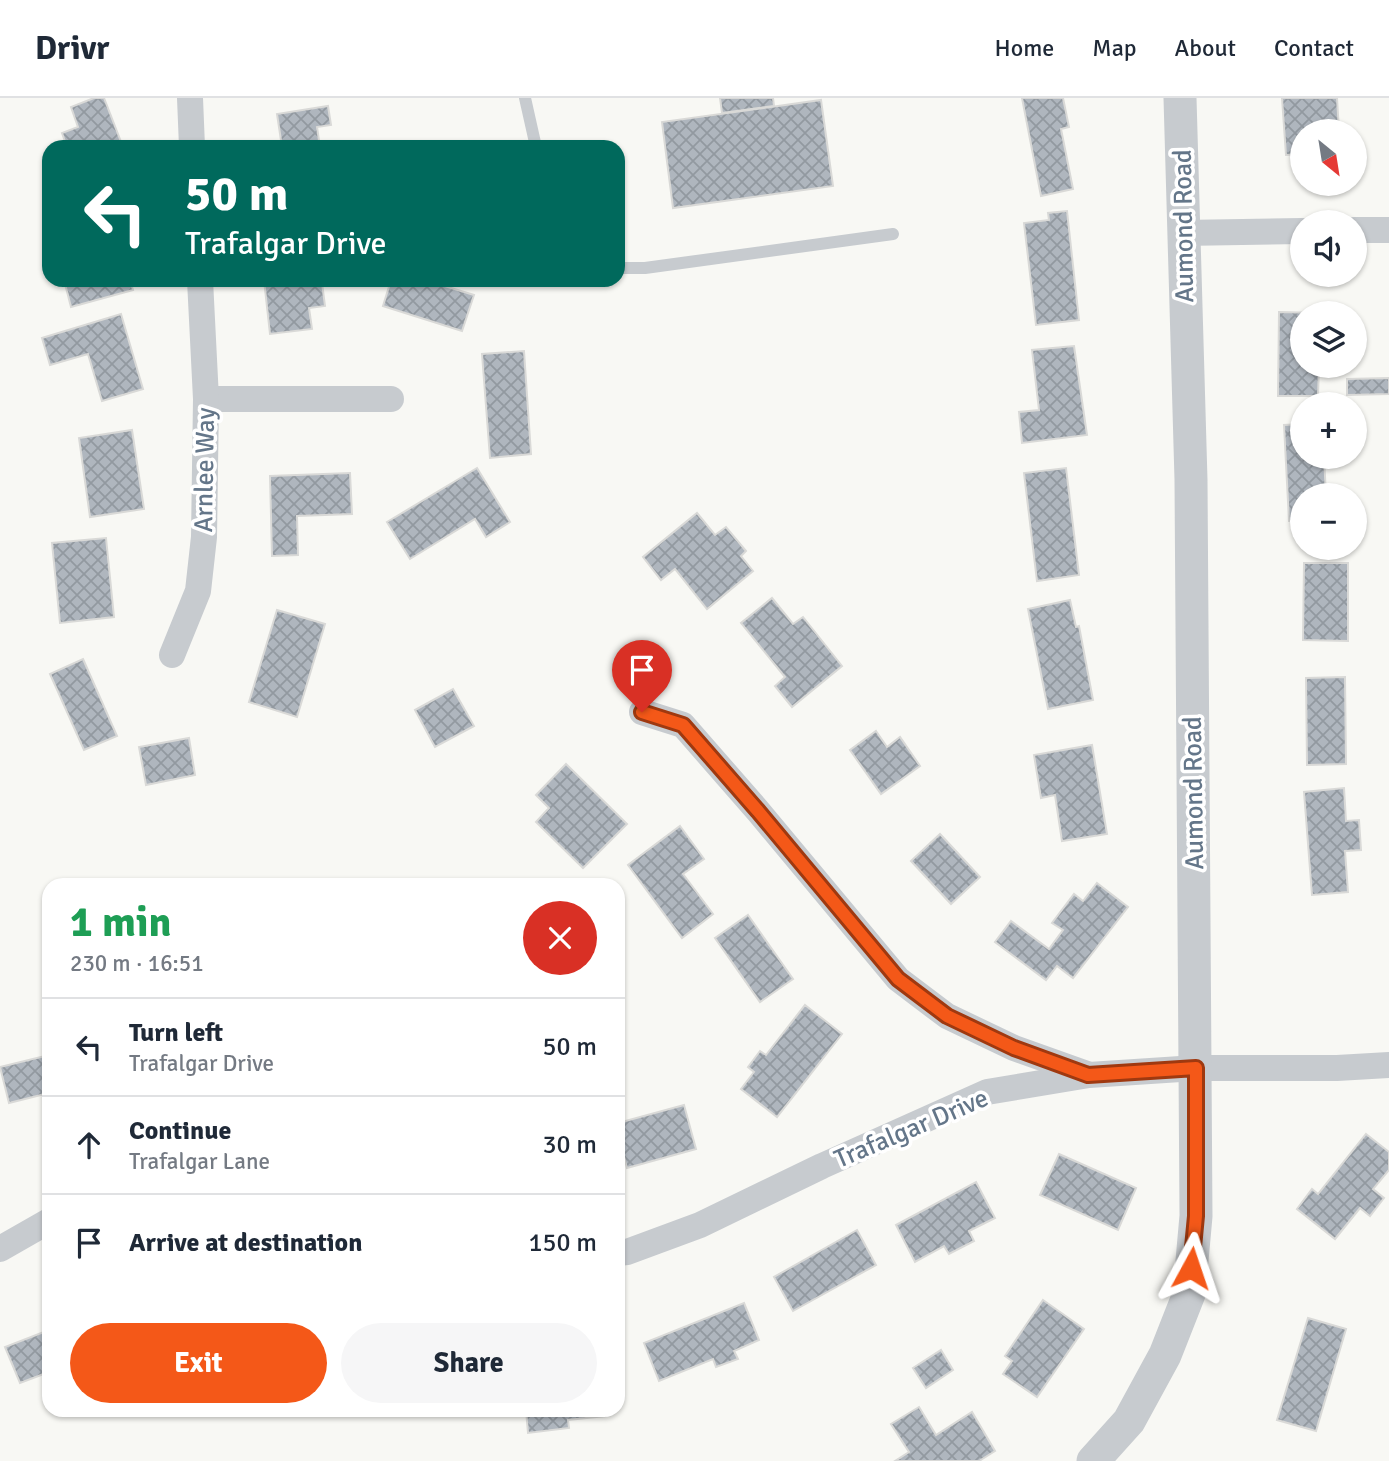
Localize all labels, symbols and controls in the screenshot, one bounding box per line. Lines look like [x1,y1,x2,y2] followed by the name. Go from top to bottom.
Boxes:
[35,28,109,69] text: Drivr
[994,33,1054,63] text: Home
[1092,33,1137,63] text: Map
[1175,33,1236,63] text: About
[1274,33,1354,63] text: Contact
[1290,119,1367,196] north arrow
[1290,119,1367,560] map controls
[1167,149,1201,303] street label: Aumond Road
[185,164,288,224] text: 50 m
[70,168,161,259] icon: left
[1290,210,1367,287] button: sound
[185,224,387,263] text: Trafalgar Drive
[1290,301,1367,378] button: layers
[1290,392,1367,469] button: +
[188,407,222,533] street label: Arnlee Way
[1290,483,1367,560] button: −
[612,640,672,712] pin
[623,651,661,689] icon: arrive
[1177,716,1211,870] street label: Aumond Road
[70,897,171,948] text: 1 min
[523,901,597,975] button: close
[70,949,204,978] text: 230 m · 16:51
[129,1017,223,1049] text: Turn left
[70,1028,108,1066] icon: left
[542,1031,597,1063] text: 50 m
[129,1049,274,1078] text: Trafalgar Drive
[830,1082,993,1176] street label: Trafalgar Drive
[129,1115,231,1147] text: Continue
[70,1126,108,1164] icon: ahead
[542,1129,597,1161] text: 30 m
[129,1147,270,1176] text: Trafalgar Lane
[70,1224,108,1262] icon: arrive
[129,1227,362,1259] text: Arrive at destination
[528,1227,597,1259] text: 150 m
[1154,1231,1228,1305] position arrow
[70,1323,327,1403] button: Exit
[341,1323,597,1403] button: Share

